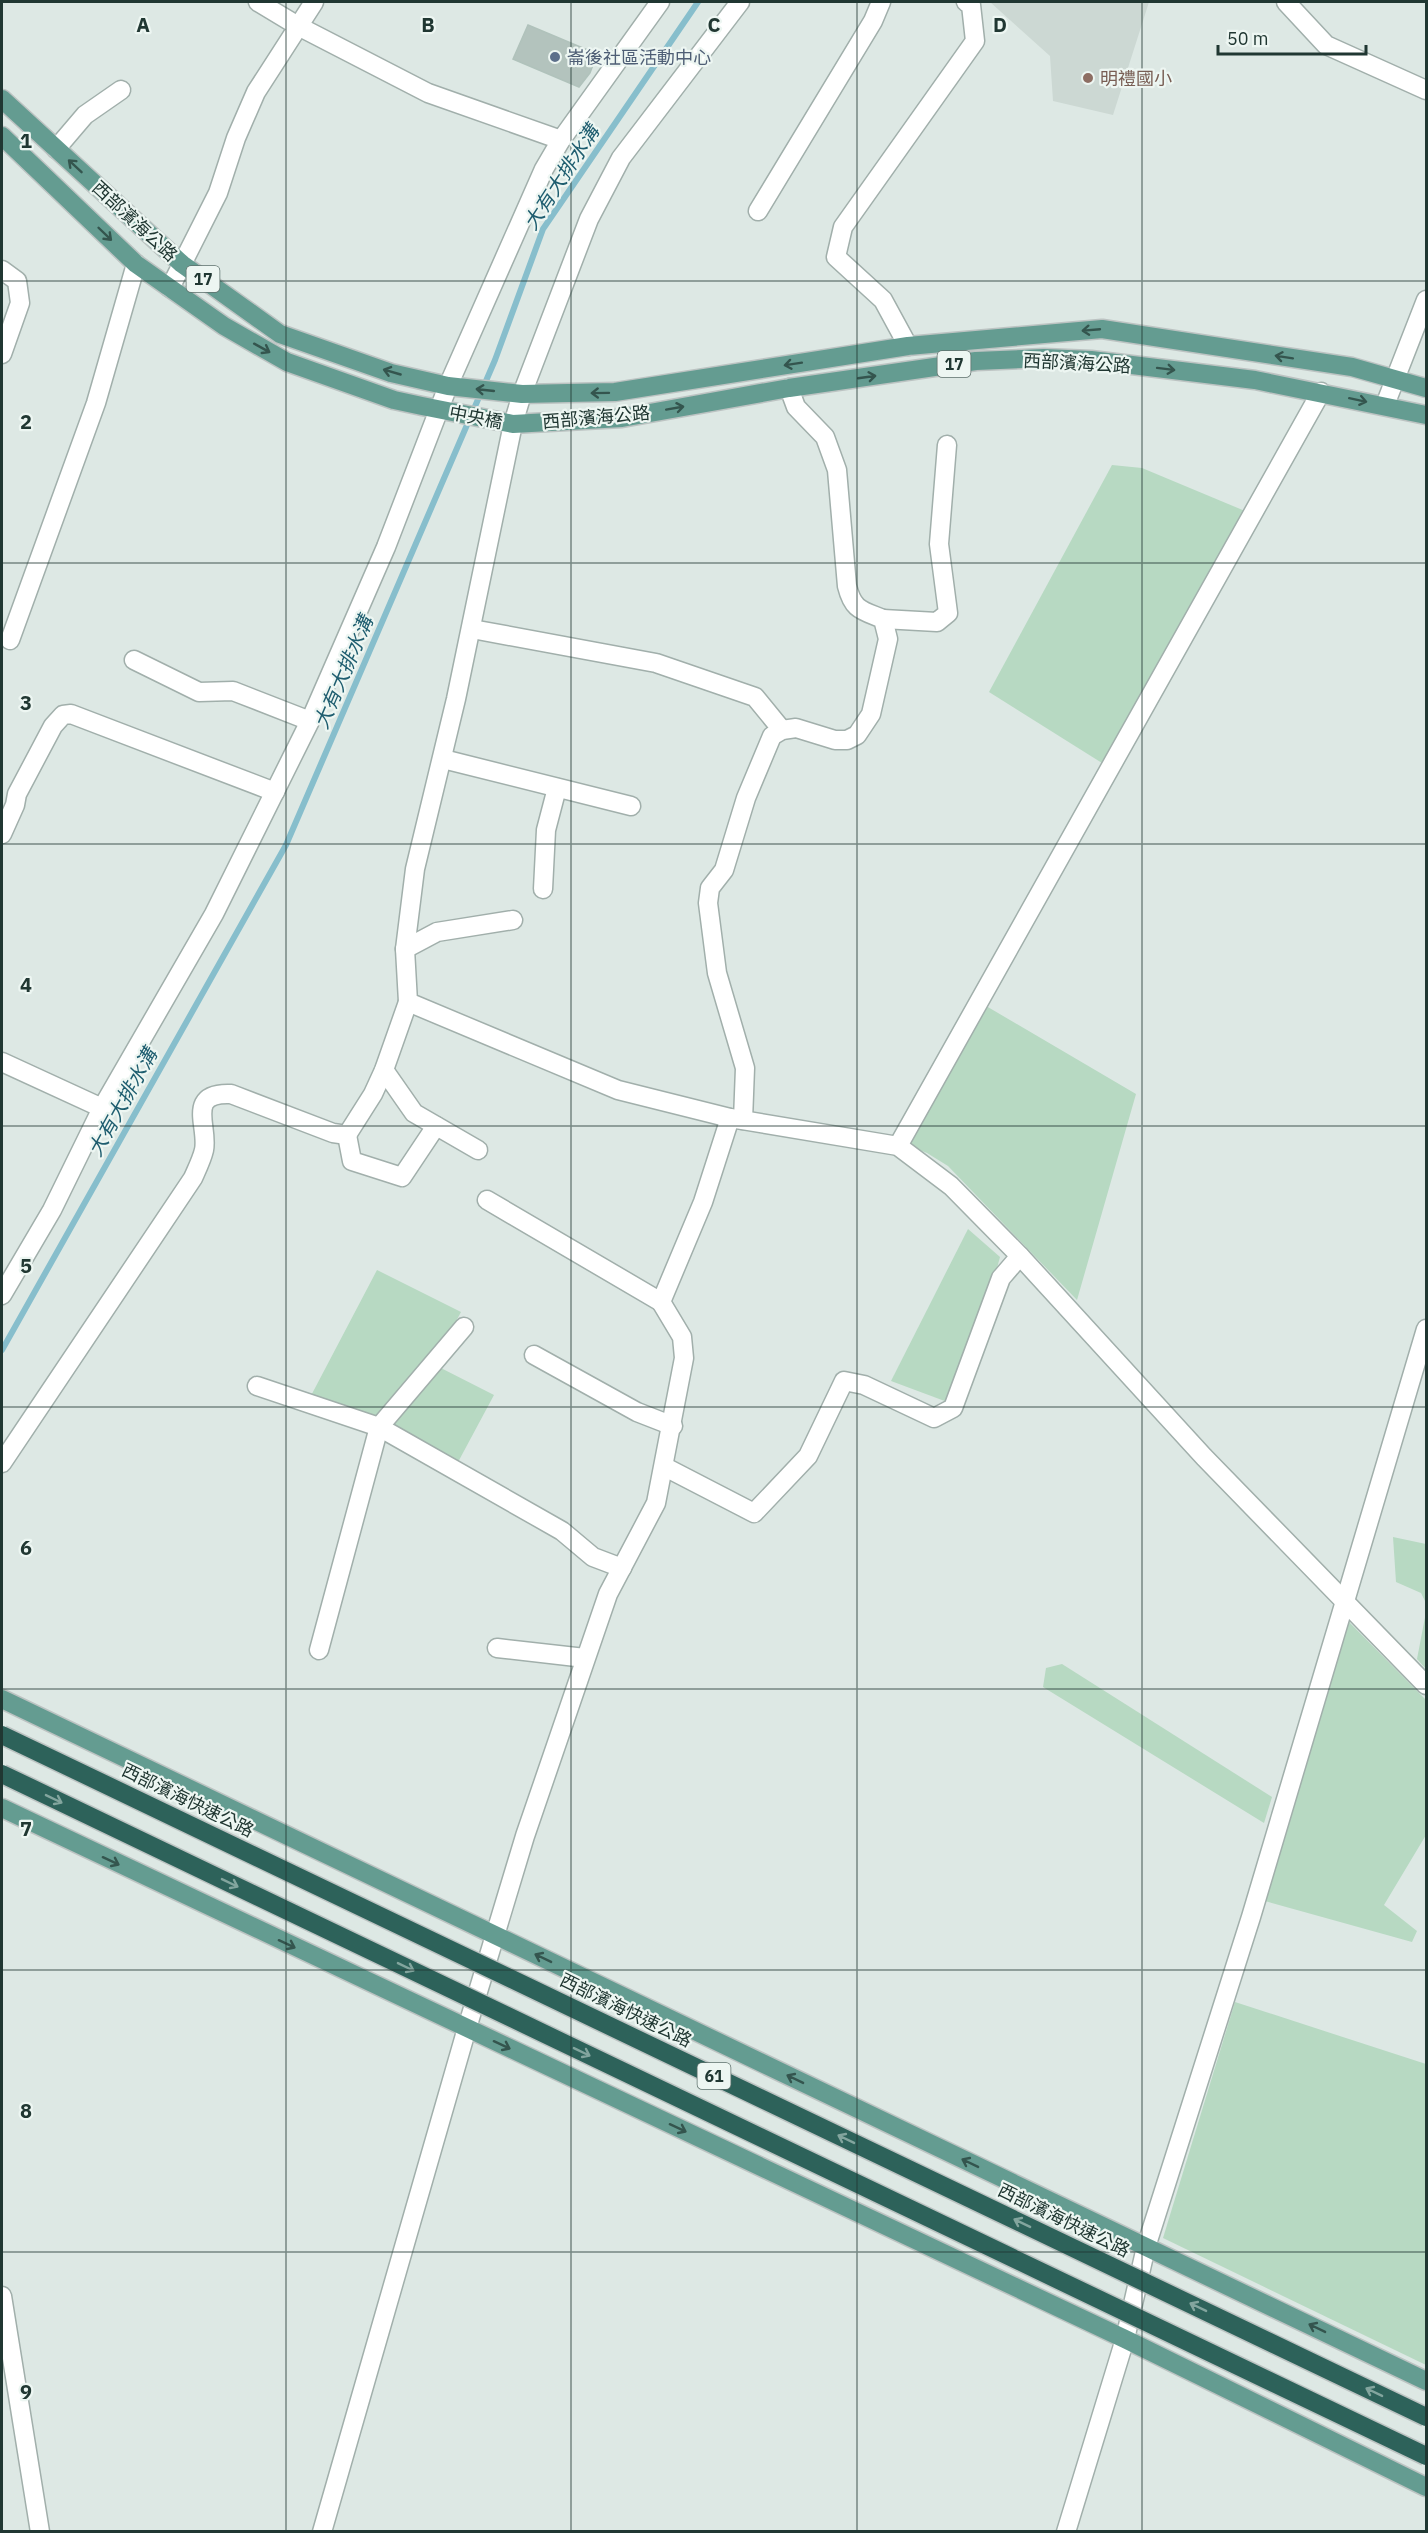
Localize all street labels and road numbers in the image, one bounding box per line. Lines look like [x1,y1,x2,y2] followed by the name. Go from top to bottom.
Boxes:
[88,176,182,266] street label: 西部濱海公路
[186,266,220,292] road number: 17
[1022,349,1132,377] street label: 西部濱海公路
[938,351,970,377] road number: 17
[447,401,505,433] street label: 中央橋
[541,401,651,433] street label: 西部濱海公路
[118,1758,258,1842] street label: 西部濱海快速公路
[556,1968,696,2052] street label: 西部濱海快速公路
[698,2063,730,2089] road number: 61
[994,2178,1134,2262] street label: 西部濱海快速公路

